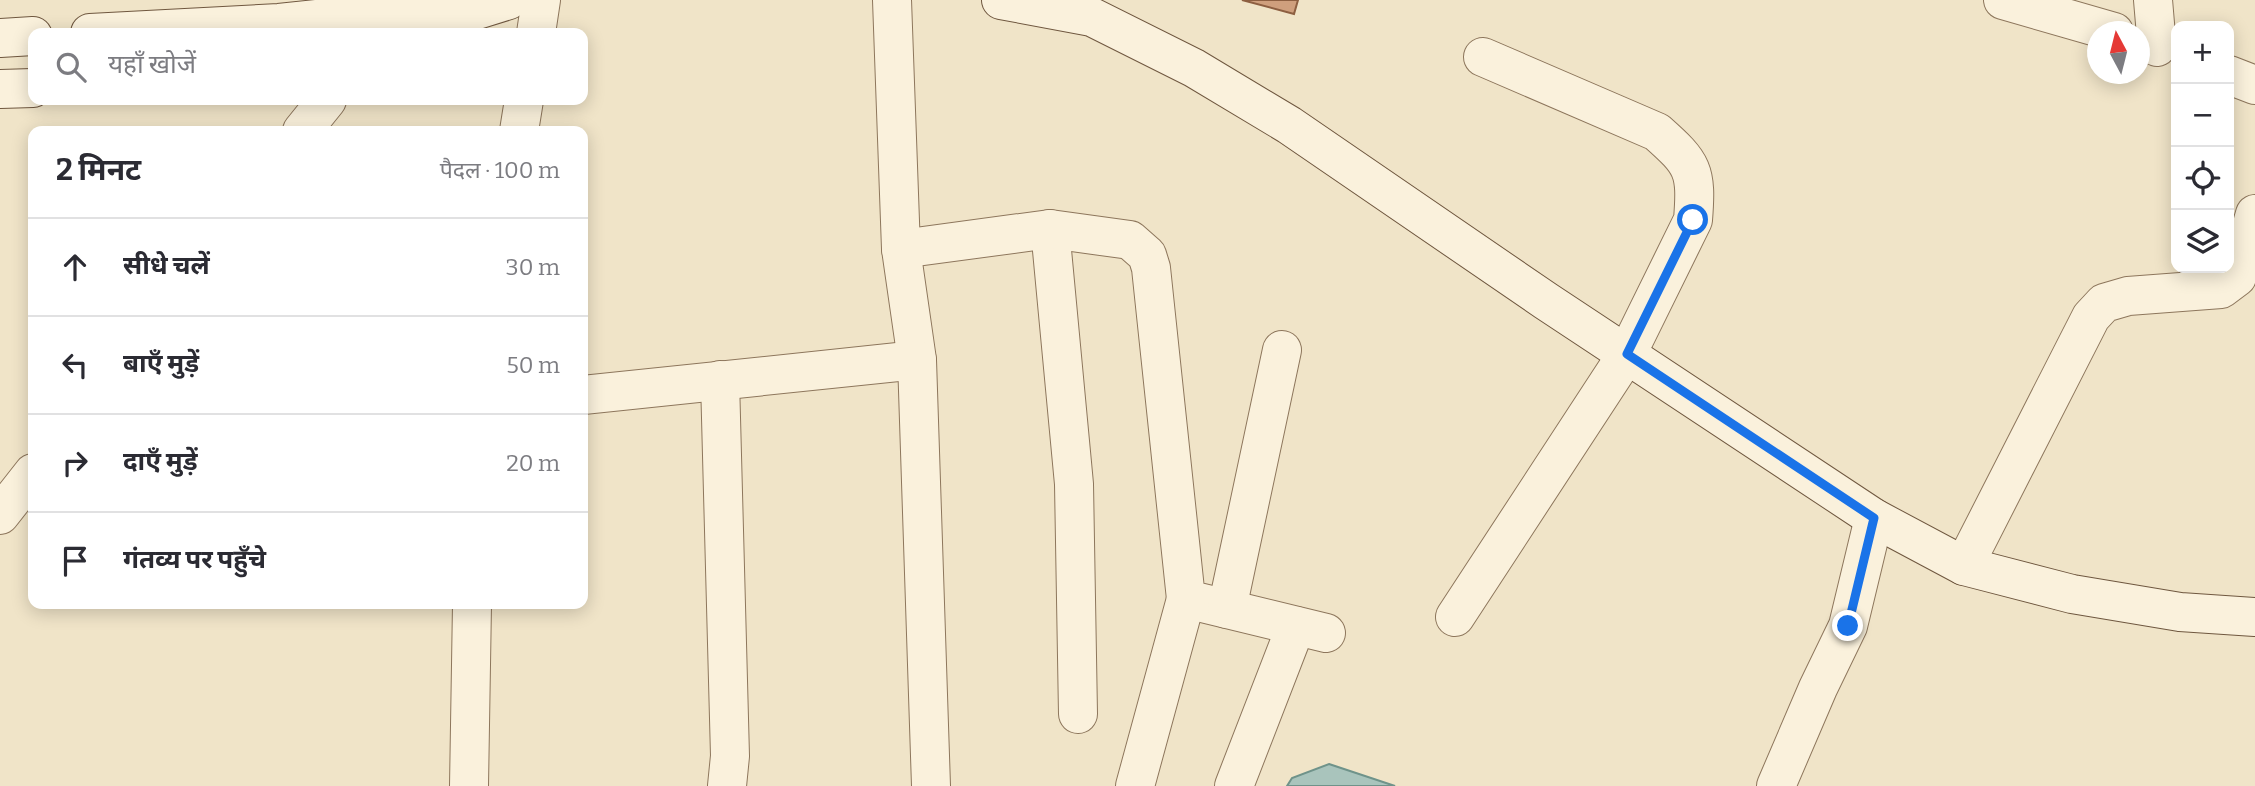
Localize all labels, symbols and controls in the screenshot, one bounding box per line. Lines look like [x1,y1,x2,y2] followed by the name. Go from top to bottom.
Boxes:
[2087,21,2150,84] north arrow
[2171,21,2234,273] map controls
[2171,21,2234,84] button: +
[28,28,588,105] search box
[52,48,90,86] icon: search
[108,49,196,80] text: यहाँ खोजें
[2171,84,2234,147] button: −
[2171,147,2234,210] button: locate
[56,152,141,188] text: 2 मिनट
[440,156,560,184] text: पैदल · 100 m
[1677,204,1708,235] route start
[2171,210,2234,273] button: layers
[56,248,94,286] icon: ahead
[123,250,210,281] text: सीधे चलें
[506,253,560,281] text: 30 m
[56,346,94,384] icon: left
[123,348,199,379] text: बाएँ मुड़ें
[506,351,560,379] text: 50 m
[56,444,94,482] icon: right
[123,446,198,477] text: दाएँ मुड़ें
[506,449,560,477] text: 20 m
[56,542,94,580] icon: arrive
[123,544,266,575] text: गंतव्य पर पहुँचे
[1832,610,1863,641] route end

